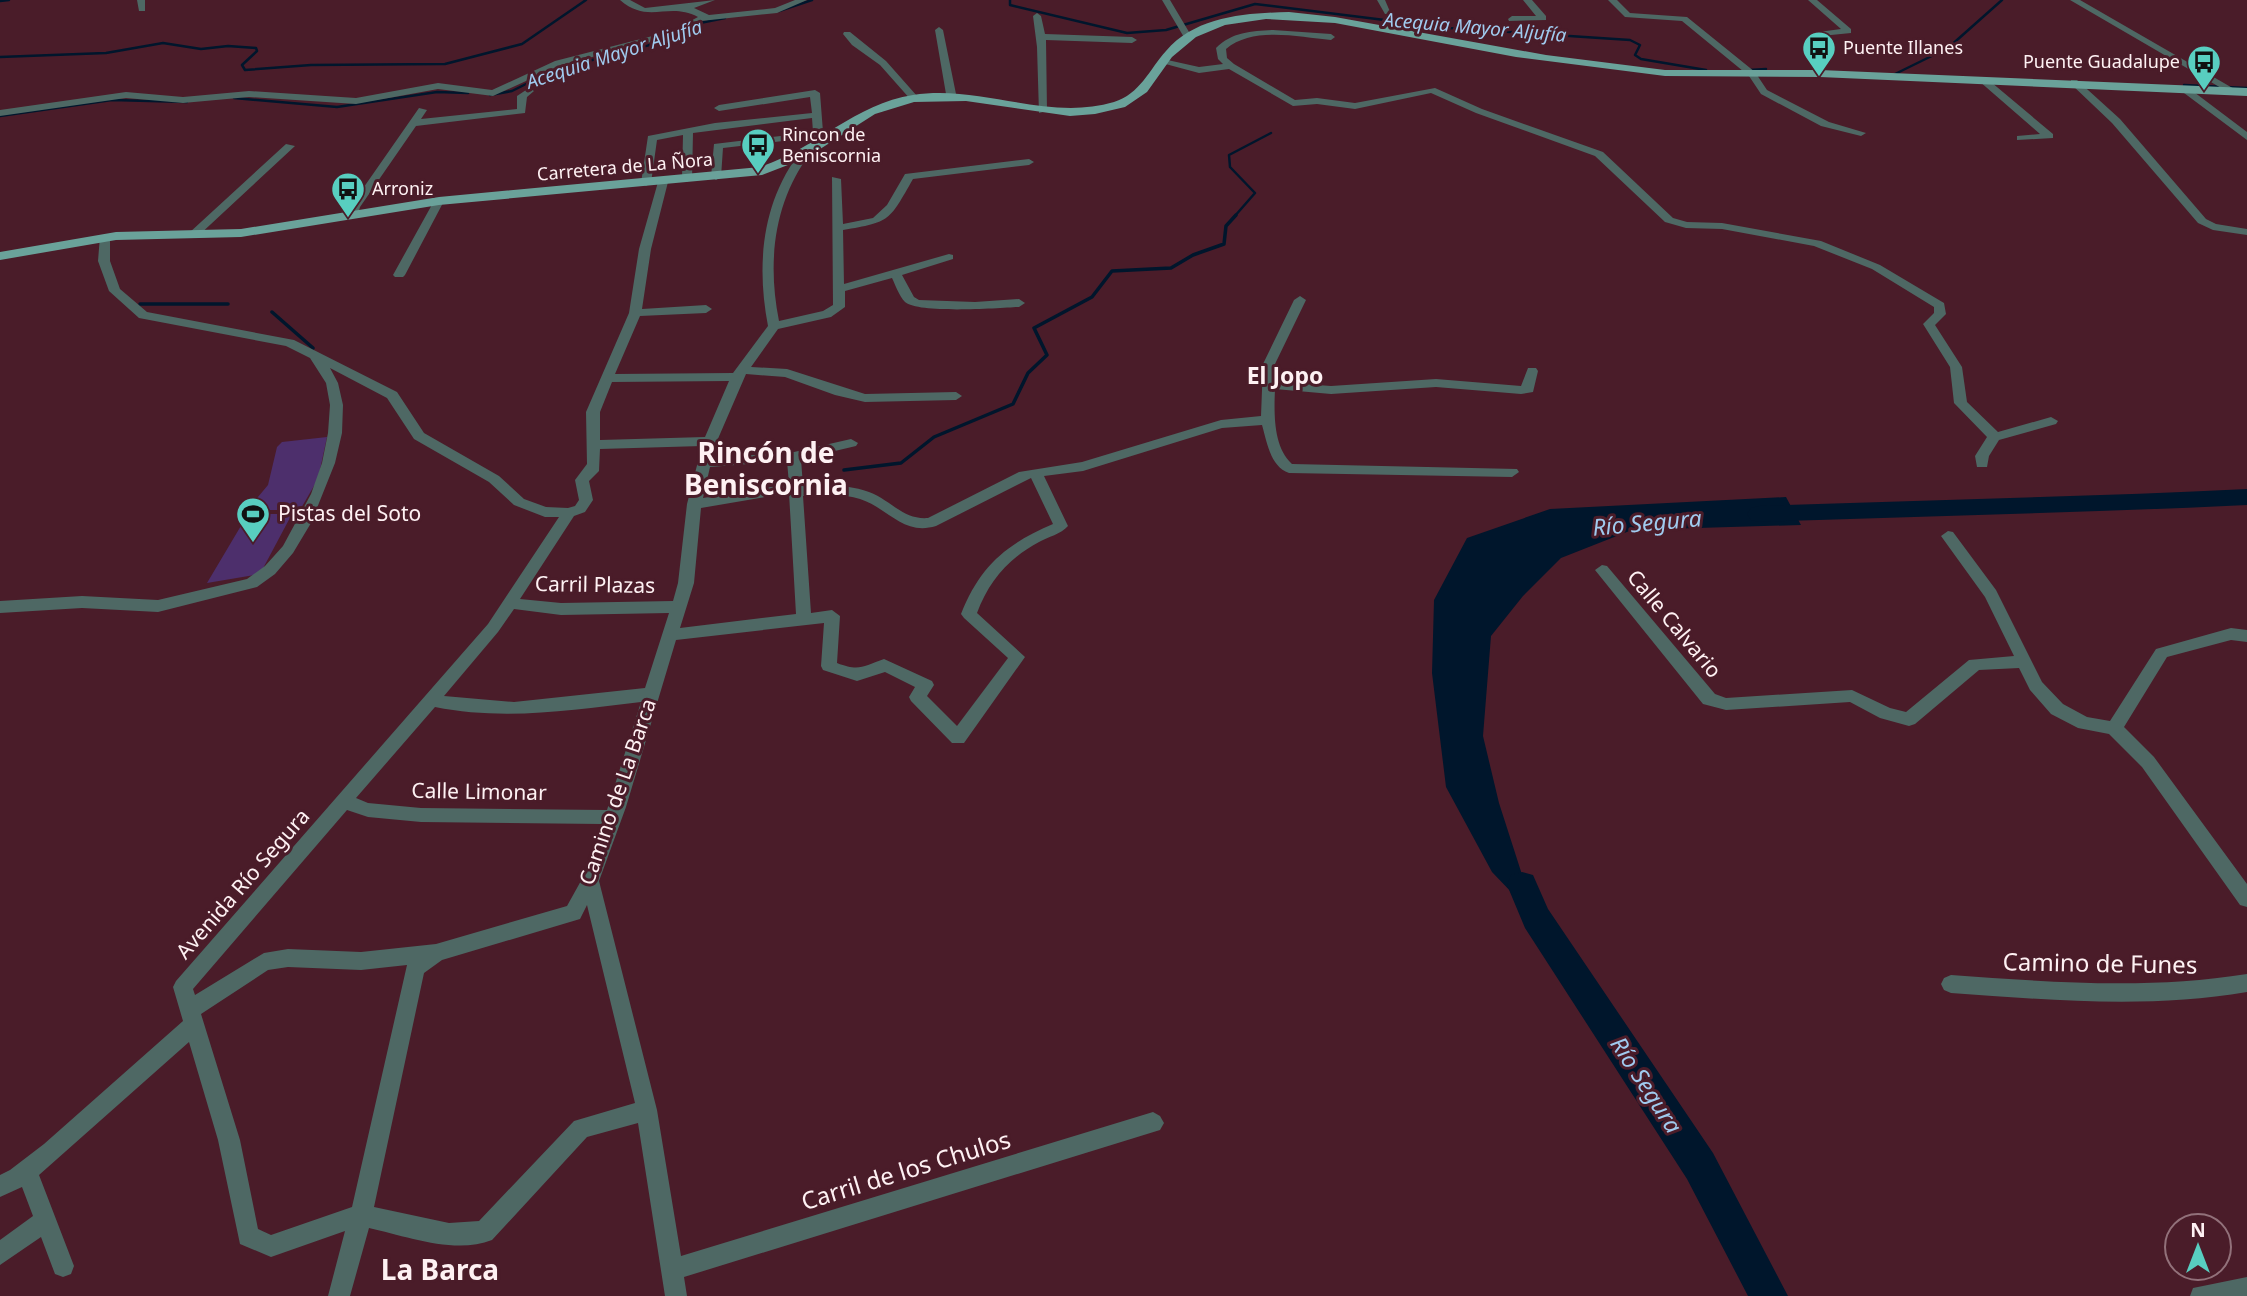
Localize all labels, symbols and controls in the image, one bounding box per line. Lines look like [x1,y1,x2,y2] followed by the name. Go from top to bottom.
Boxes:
[1380,6,1568,48] water label: Acequia Mayor Aljufía
[521,13,705,95] water label: Acequia Mayor Aljufía
[1800,29,1838,78] bus stop icon: Puente Illanes
[1843,35,1963,59] place label: Puente Illanes
[2185,43,2223,92] bus stop icon: Puente Guadalupe
[2023,49,2180,73] place label: Puente Guadalupe
[782,122,881,167] place label: Rincon de Beniscornia
[739,126,777,175] bus stop icon: Rincon de Beniscornia
[536,146,714,186] street label: Carretera de La Ñora
[329,170,367,219] bus stop icon: Arroniz
[372,176,433,200] place label: Arroniz
[1247,359,1323,391] district label: El Jopo
[684,433,848,503] district label: Rincón de Beniscornia
[234,495,272,544] sports icon: Pistas del Soto
[278,499,421,527] place label: Pistas del Soto
[1591,501,1703,543] water label: Río Segura
[1621,563,1728,683] street label: Calle Calvario
[535,569,655,599] street label: Carril Plazas
[572,695,662,889] street label: Camino de La Barca
[411,776,547,806] street label: Calle Limonar
[169,802,315,964] street label: Avenida Río Segura
[2002,944,2198,981] street label: Camino de Funes
[1604,1030,1690,1139] water label: Río Segura
[797,1122,1014,1217] street label: Carril de los Chulos
[2163,1212,2233,1282] north arrow
[2190,1217,2206,1243] text: N
[381,1250,499,1288] district label: La Barca

